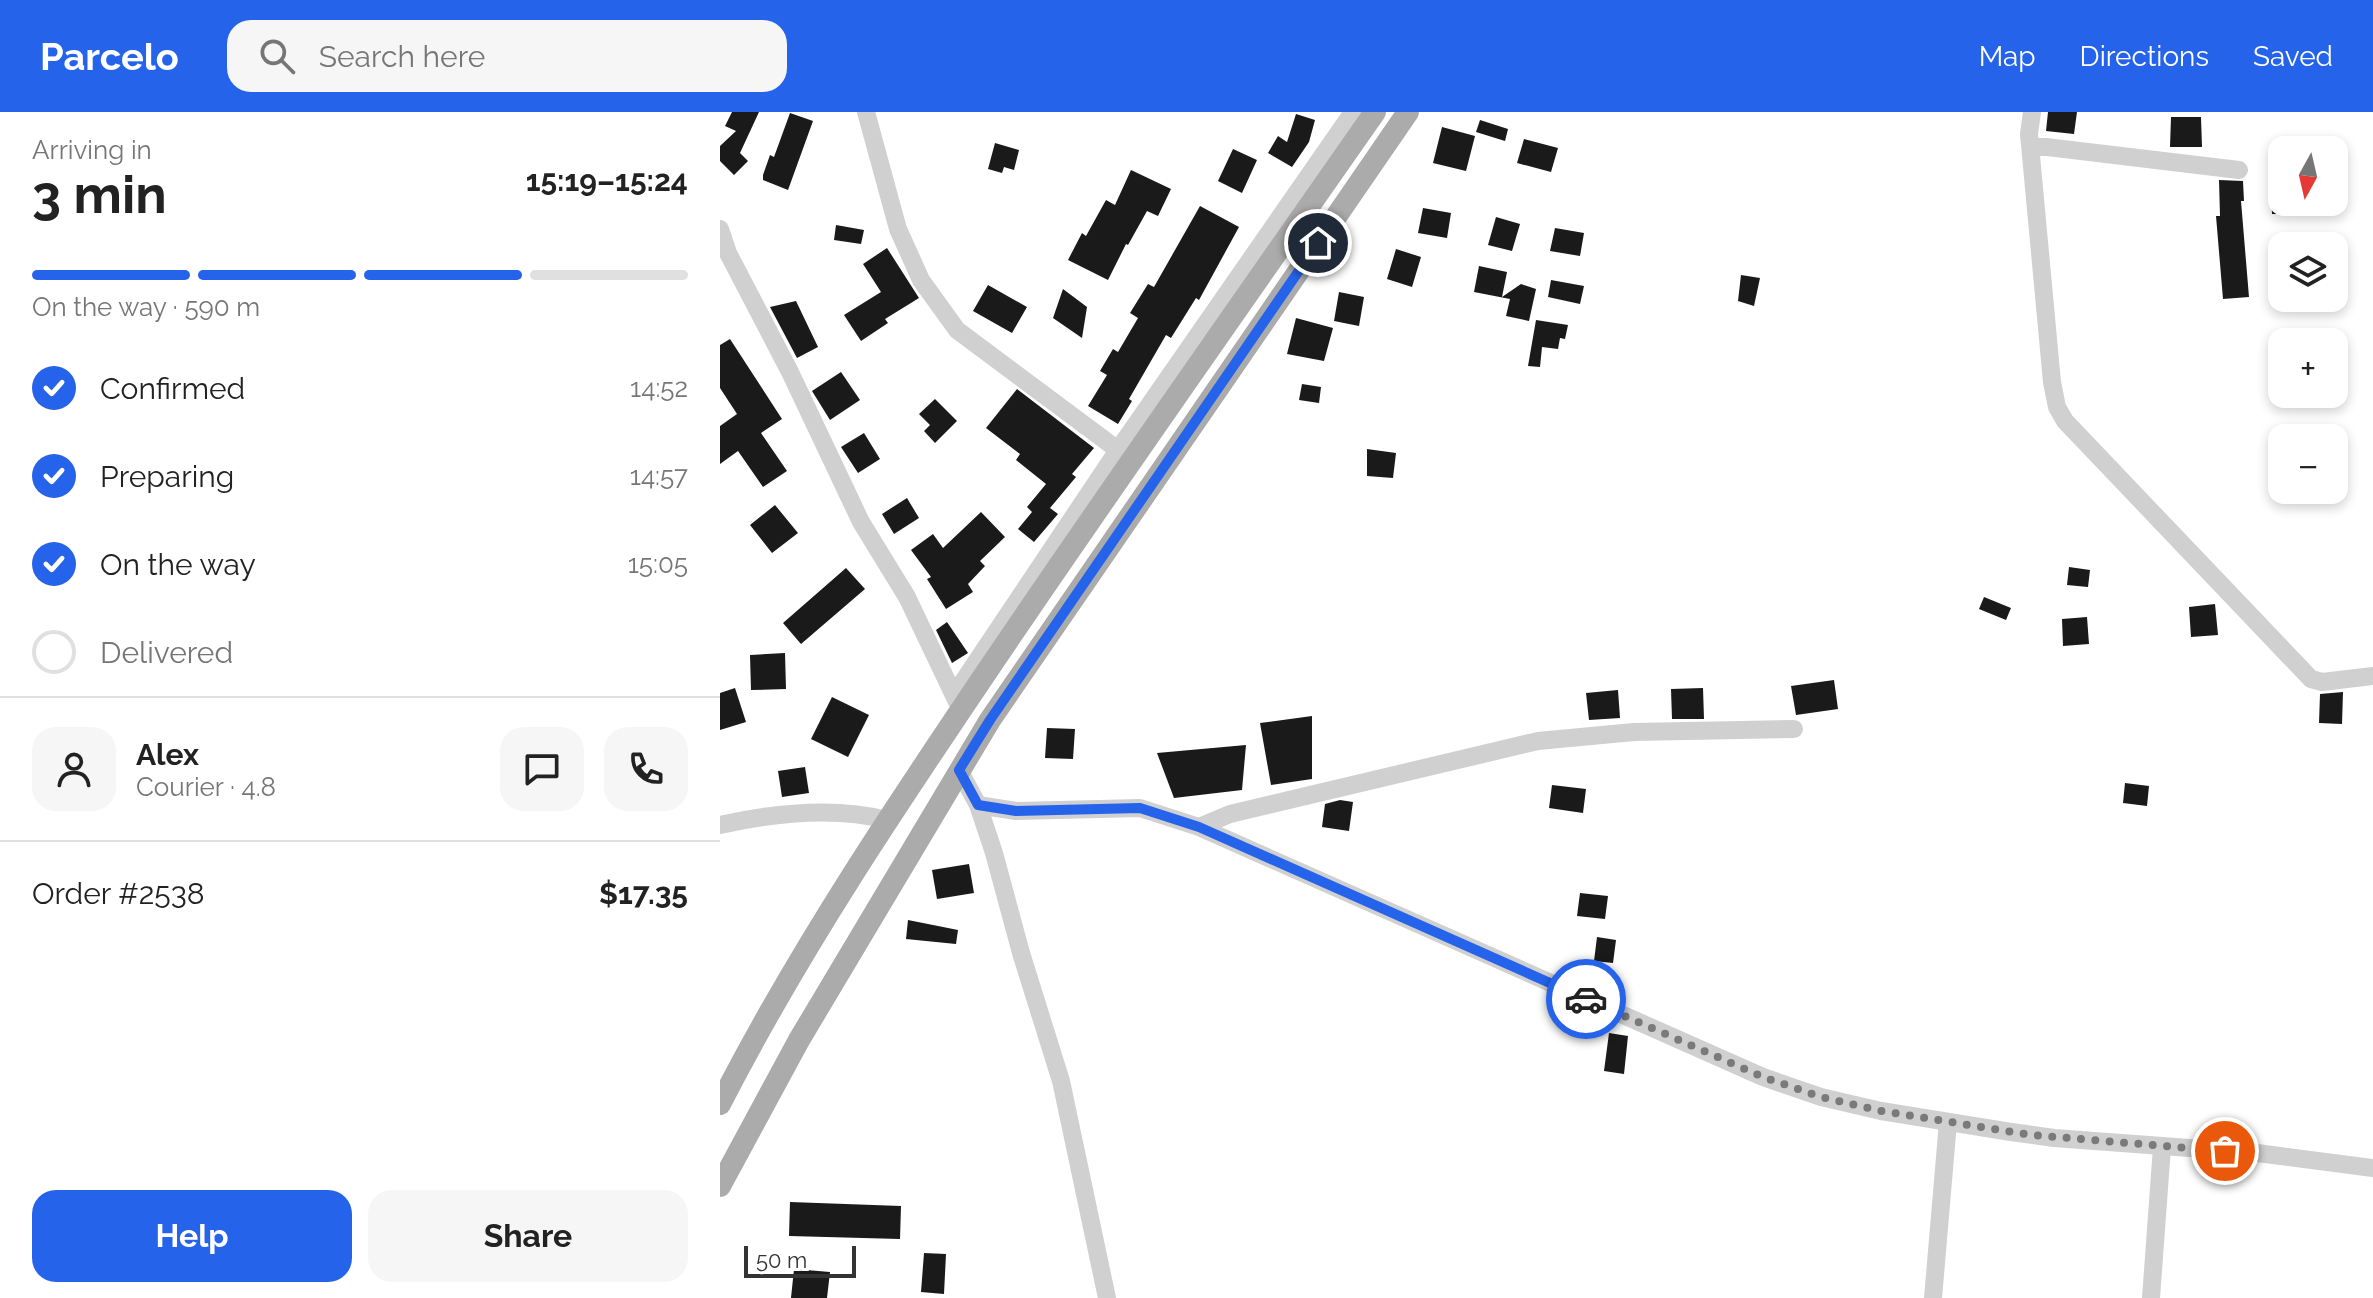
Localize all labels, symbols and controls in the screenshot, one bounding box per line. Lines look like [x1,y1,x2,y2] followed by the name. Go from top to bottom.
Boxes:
[227,20,787,92] search box
[40,34,179,79] text: Parcelo
[255,34,299,78] icon: search
[319,39,485,74] text: Search here
[1979,40,2036,73] text: Map
[2080,40,2209,73] text: Directions
[2253,40,2333,73] text: Saved
[32,135,152,165] text: Arriving in
[2268,136,2348,216] north arrow
[2268,136,2348,504] map controls
[526,163,688,198] text: 15:19–15:24
[32,164,167,225] text: 3 min
[1284,209,1352,277] pin
[1296,221,1340,265] icon: home
[2268,232,2348,312] button: layers
[32,292,260,322] text: On the way · 590 m
[2268,328,2348,408] button: +
[32,366,76,410] icon: check
[100,371,245,406] text: Confirmed
[630,373,688,403] text: 14:52
[2268,424,2348,504] button: −
[32,454,76,498] icon: check
[100,459,234,494] text: Preparing
[630,461,688,491] text: 14:57
[32,542,76,586] icon: check
[100,547,256,582] text: On the way
[628,549,688,579] text: 15:05
[100,635,233,670] text: Delivered
[32,727,116,811] button: person
[500,727,584,811] button: chat
[604,727,688,811] button: phone
[136,737,199,772] text: Alex
[136,772,276,802] text: Courier · 4.8
[32,876,204,911] text: Order #2538
[599,876,688,911] text: $17.35
[1546,959,1626,1039] courier
[1564,977,1608,1021] icon: car
[2191,1117,2259,1185] pin
[2203,1129,2247,1173] icon: bag
[32,1190,352,1282] button: Help
[368,1190,688,1282] button: Share
[744,1242,856,1278] scale bar
[756,1247,807,1273] text: 50 m

